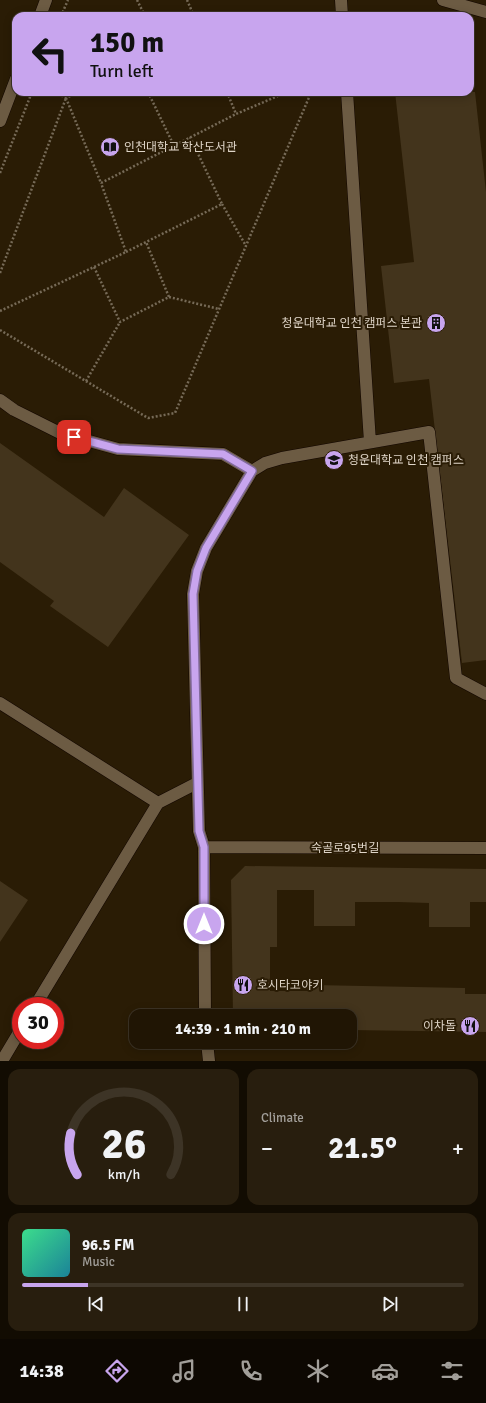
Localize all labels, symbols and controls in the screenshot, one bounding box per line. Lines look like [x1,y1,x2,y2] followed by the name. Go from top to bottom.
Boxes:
[90,26,164,60] text: 150 m
[24,28,76,80] icon: left
[90,60,153,82] text: Turn left
[99,136,121,158] library icon: 인천대학교 학산도서관
[124,140,237,155] place label: 인천대학교 학산도서관
[425,312,447,334] building icon: 청운대학교 인천 캠퍼스 본관
[282,316,422,331] place label: 청운대학교 인천 캠퍼스 본관
[57,420,91,454] pin
[63,426,85,448] icon: arrive
[323,449,345,471] school or university icon: 청운대학교 인천 캠퍼스
[348,453,464,468] place label: 청운대학교 인천 캠퍼스
[311,841,379,856] street label: 숙골로95번길
[183,903,225,945] position arrow
[232,974,254,996] restaurant icon: 호시타코야키
[257,978,323,993] place label: 호시타코야키
[12,997,64,1049] speed limit sign: 30
[459,1015,481,1037] restaurant icon: 이차돌
[423,1019,456,1034] place label: 이차돌
[175,1020,311,1038] text: 14:39 · 1 min · 210 m
[261,1110,304,1126] text: Climate
[101,1119,146,1170] text: 26
[328,1130,397,1167] text: 21.5°
[261,1135,273,1162] text: −
[452,1135,464,1162] text: +
[107,1166,140,1183] text: km/h
[82,1236,134,1254] text: 96.5 FM
[82,1254,115,1270] text: Music
[85,1293,107,1315] icon: previous
[232,1293,254,1315] icon: pause
[379,1293,401,1315] icon: next
[103,1357,131,1385] icon: directions
[170,1357,198,1385] icon: music
[237,1357,265,1385] icon: phone
[304,1357,332,1385] icon: climate
[371,1357,399,1385] icon: car
[438,1357,466,1385] icon: filters
[20,1360,64,1382] text: 14:38

